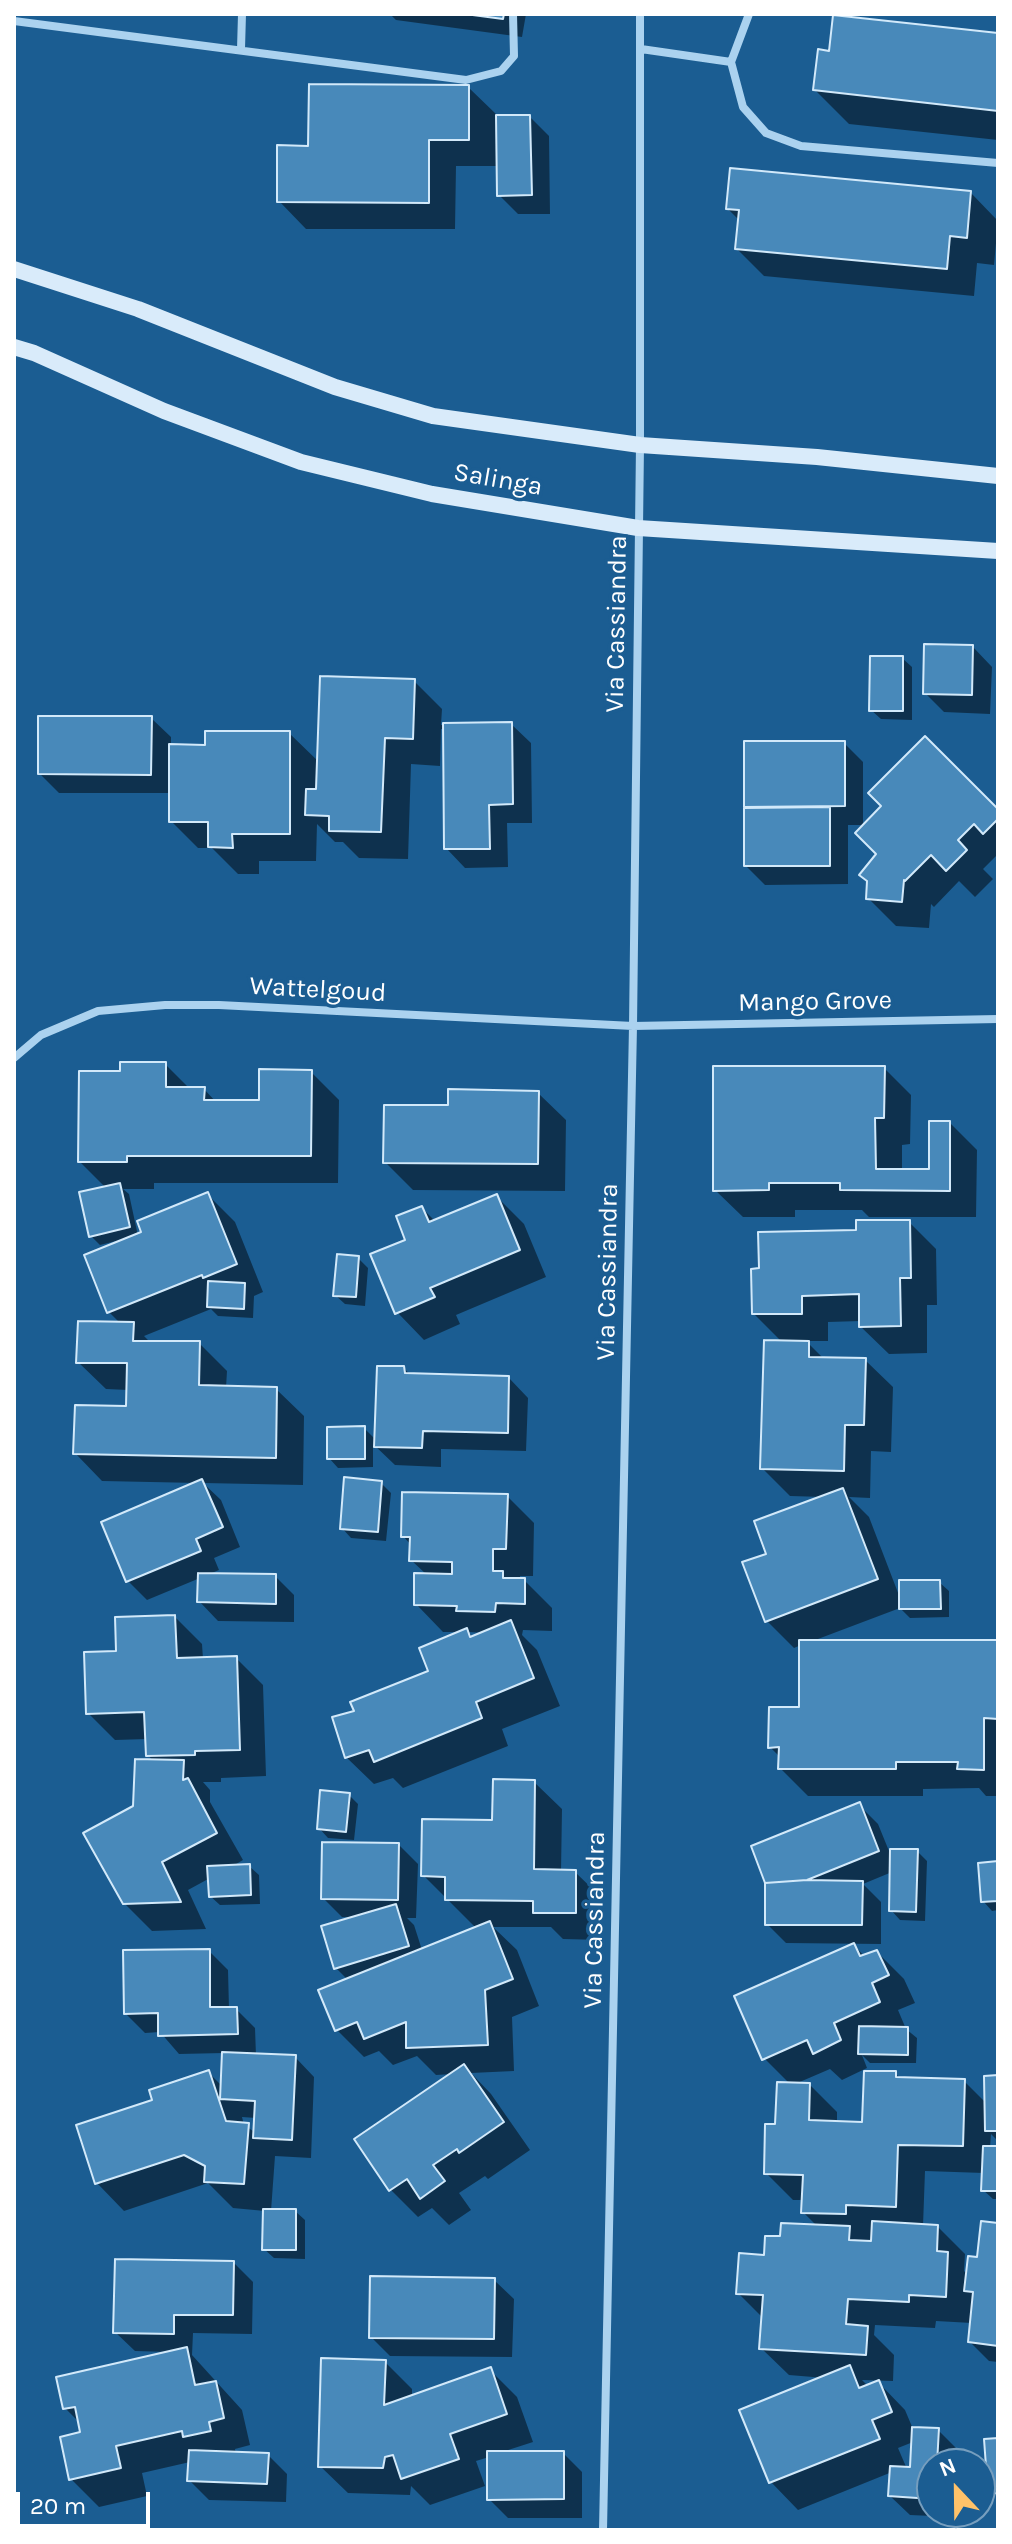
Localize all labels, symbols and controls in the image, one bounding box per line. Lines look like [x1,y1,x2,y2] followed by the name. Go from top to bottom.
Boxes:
[451,457,545,503] street label: Salinga
[600,535,634,713] street label: Via Cassiandra
[249,971,387,1009] street label: Wattelgoud
[738,985,892,1019] street label: Mango Grove
[591,1183,625,1361] street label: Via Cassiandra
[578,1831,612,2009] street label: Via Cassiandra
[916,2448,996,2528] north arrow
[936,2453,960,2483] text: N
[20,2476,154,2526] scale bar
[30,2492,86,2520] text: 20 m

